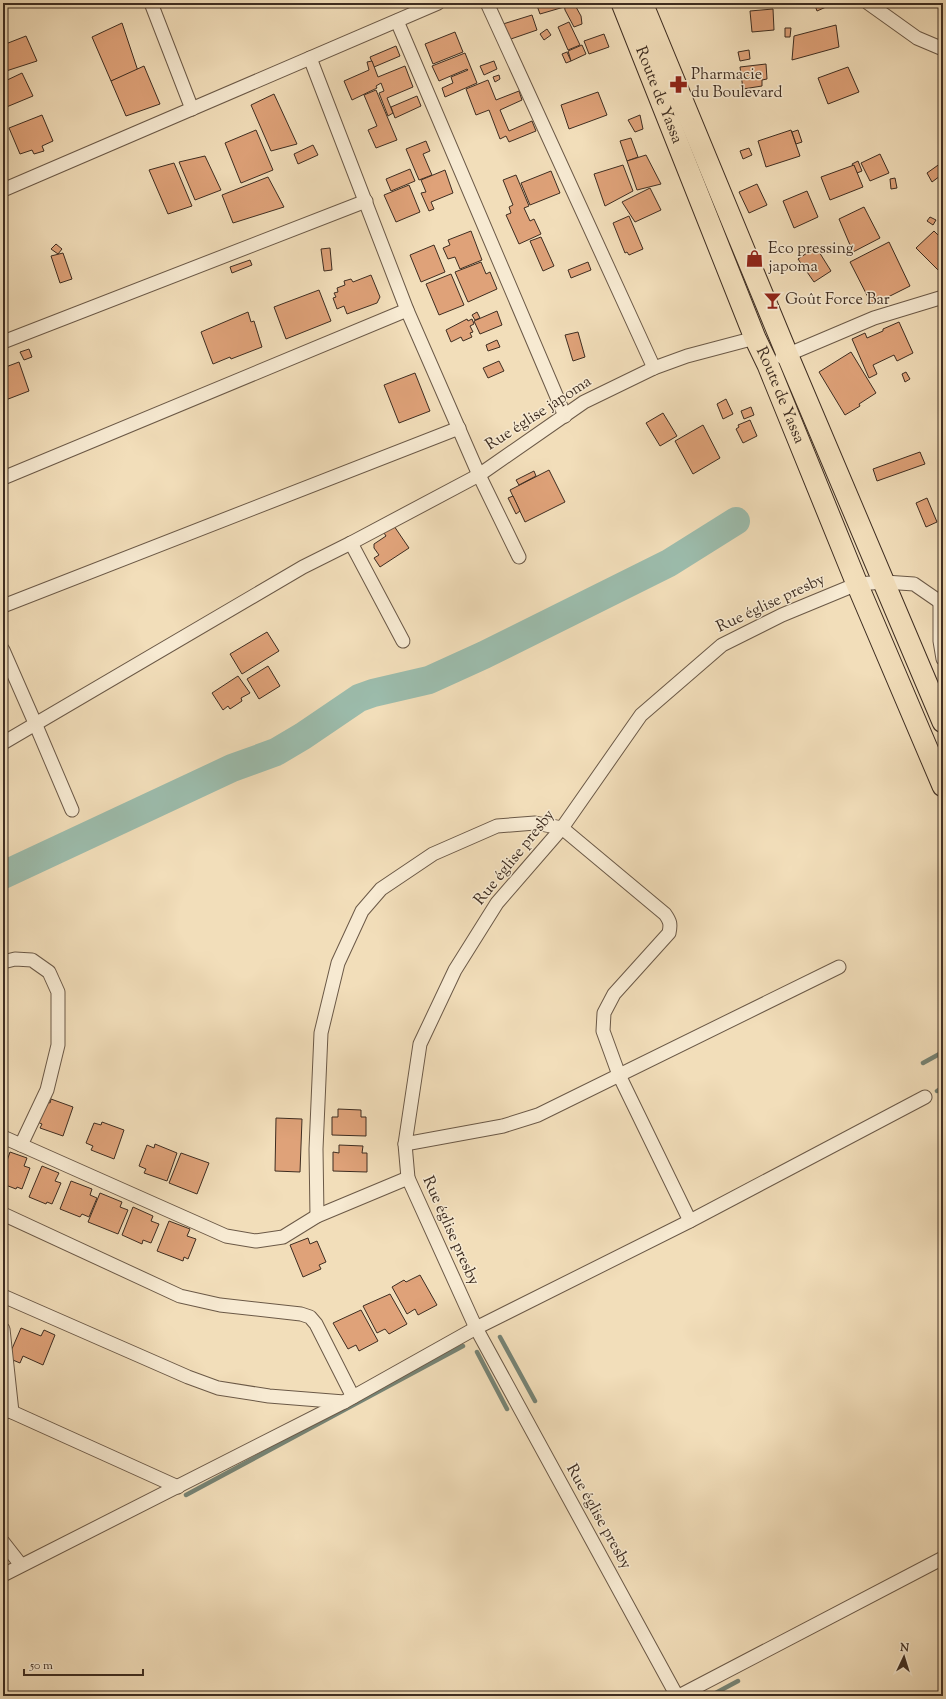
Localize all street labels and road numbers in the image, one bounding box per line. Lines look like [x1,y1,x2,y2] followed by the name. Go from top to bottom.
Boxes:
[629,43,688,148] street label: Route de Yassa
[749,343,811,448] street label: Route de Yassa
[481,371,597,457] street label: Rue église japoma
[713,569,829,639] street label: Rue église presby
[469,805,561,911] street label: Rue église presby
[416,1173,484,1289] street label: Rue église presby
[560,1460,636,1574] street label: Rue église presby

